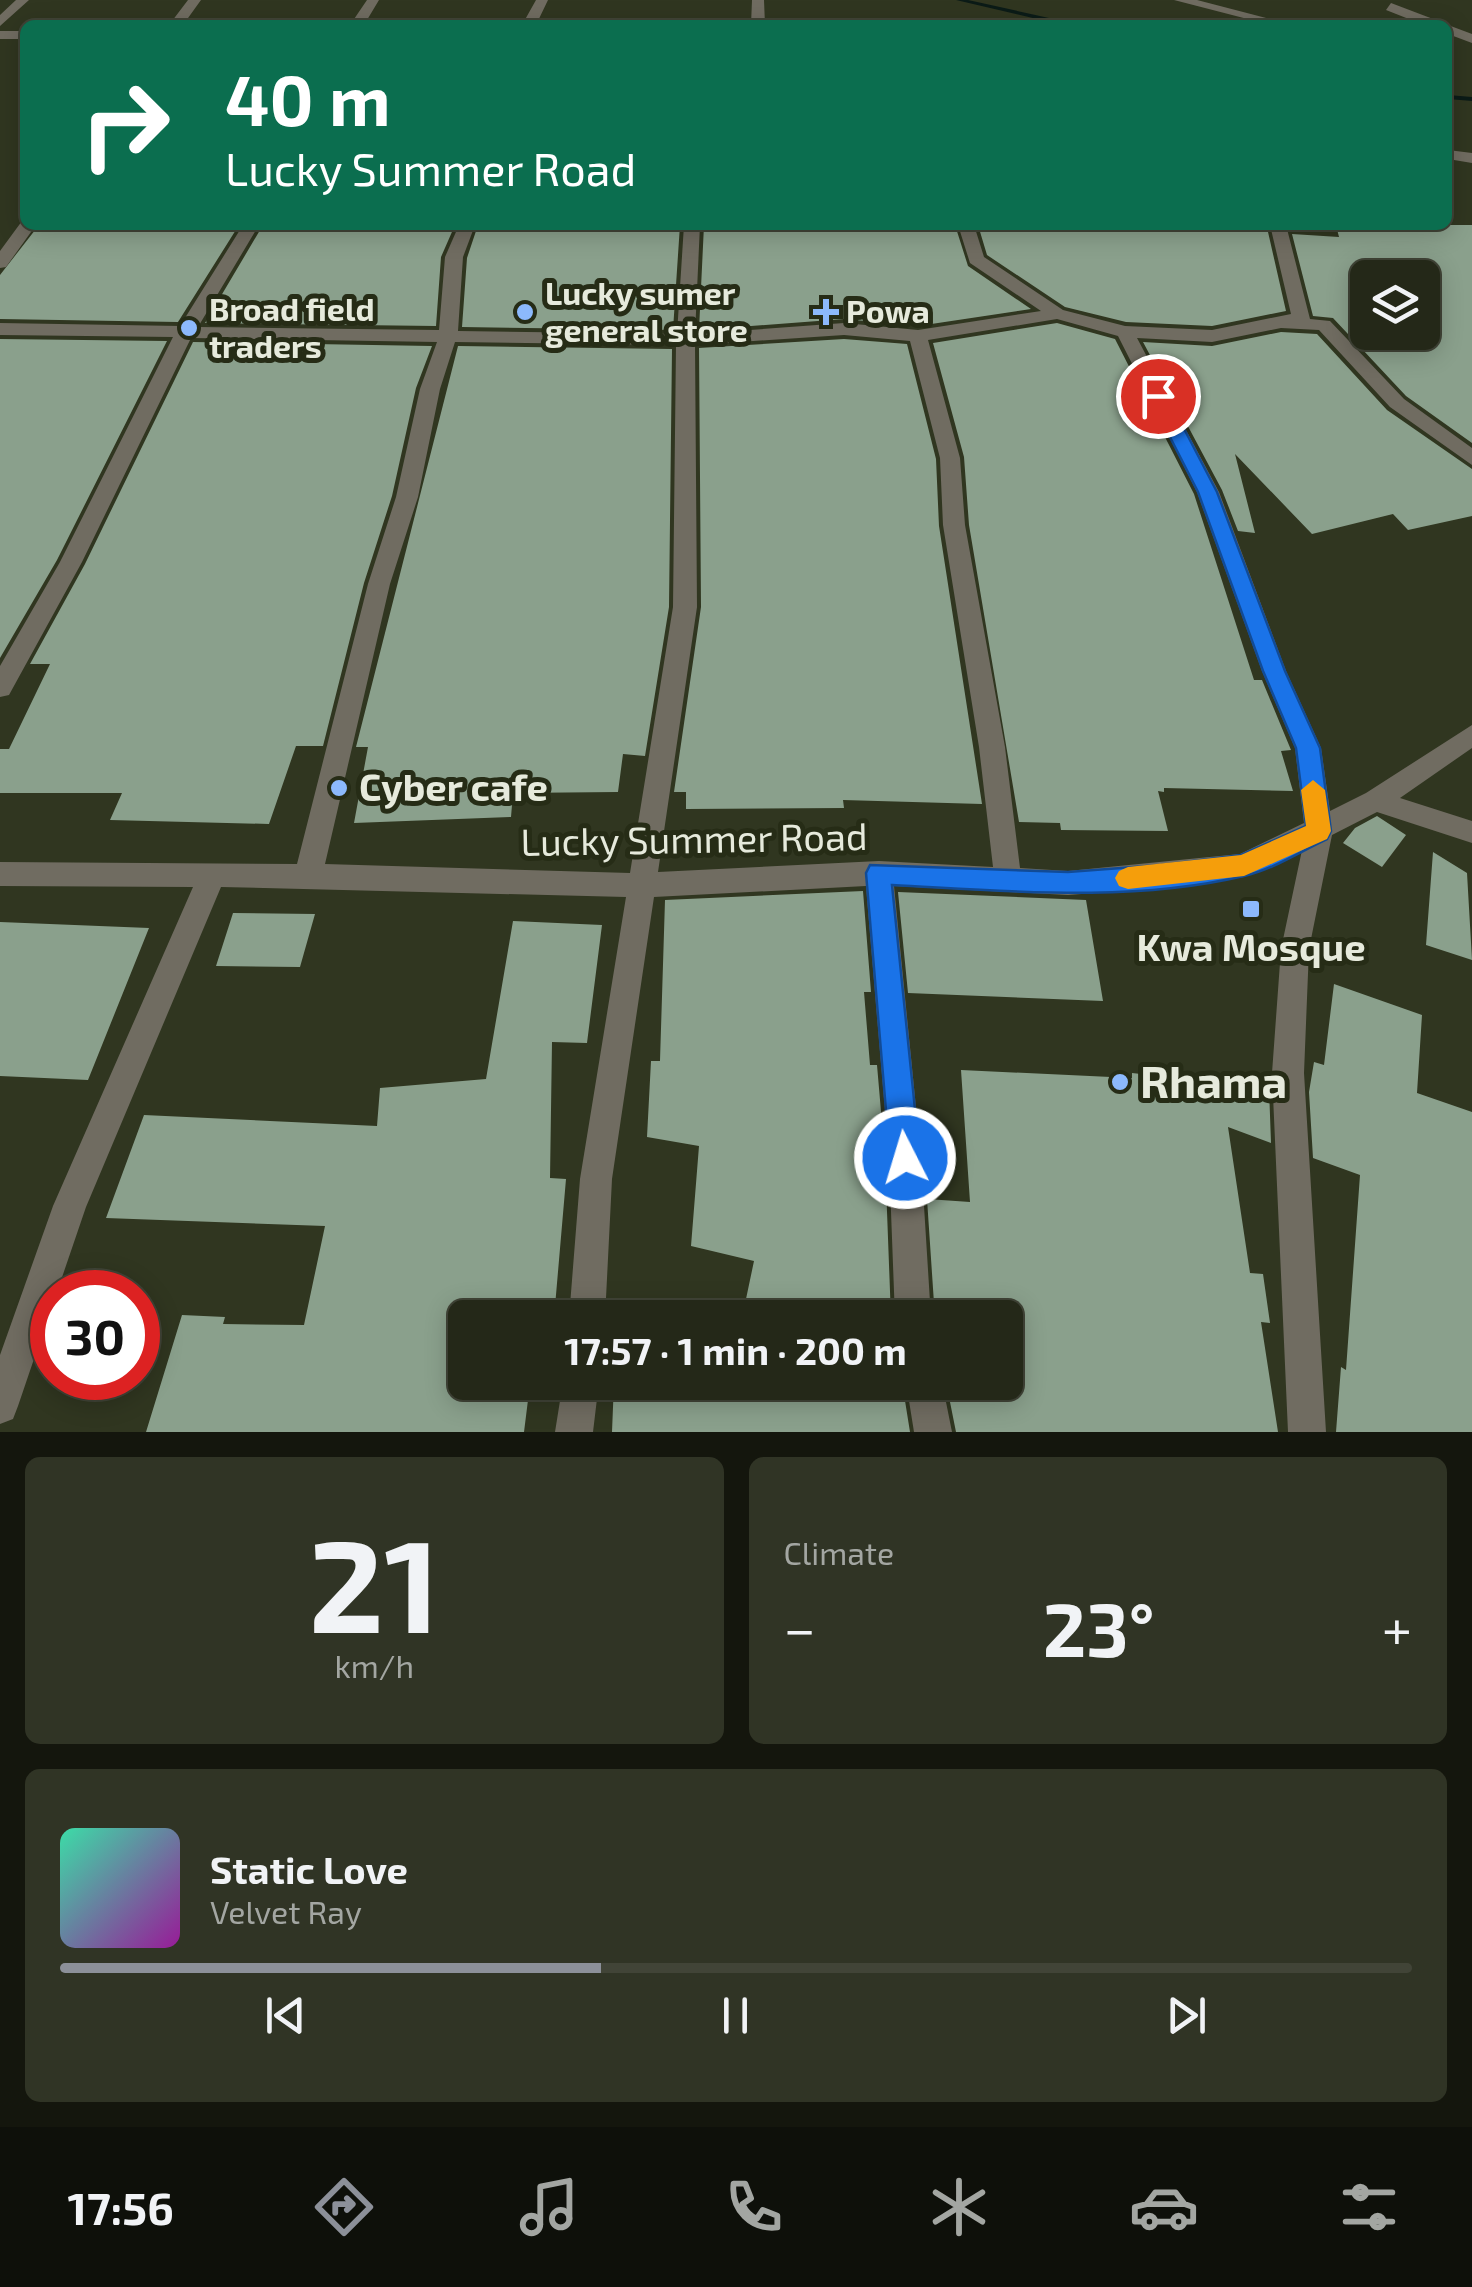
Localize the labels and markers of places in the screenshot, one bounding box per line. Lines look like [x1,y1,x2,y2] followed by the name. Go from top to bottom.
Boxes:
[545,273,748,348] place label: Lucky sumer general store
[209,289,375,364] place label: Broad field traders
[846,291,930,329] place label: Powa
[514,301,536,323] marker: Lucky sumer general store
[815,301,837,323] marker: Powa
[178,317,200,339] marker: Broad field traders
[1116,354,1201,439] pin
[359,763,548,809] place label: Cyber cafe
[328,777,350,799] marker: Cyber cafe
[1240,898,1262,920] marker: Kwa Mosque
[1136,923,1366,969] place label: Kwa Mosque
[1140,1053,1287,1107] place label: Rhama
[1109,1071,1131,1093] marker: Rhama

